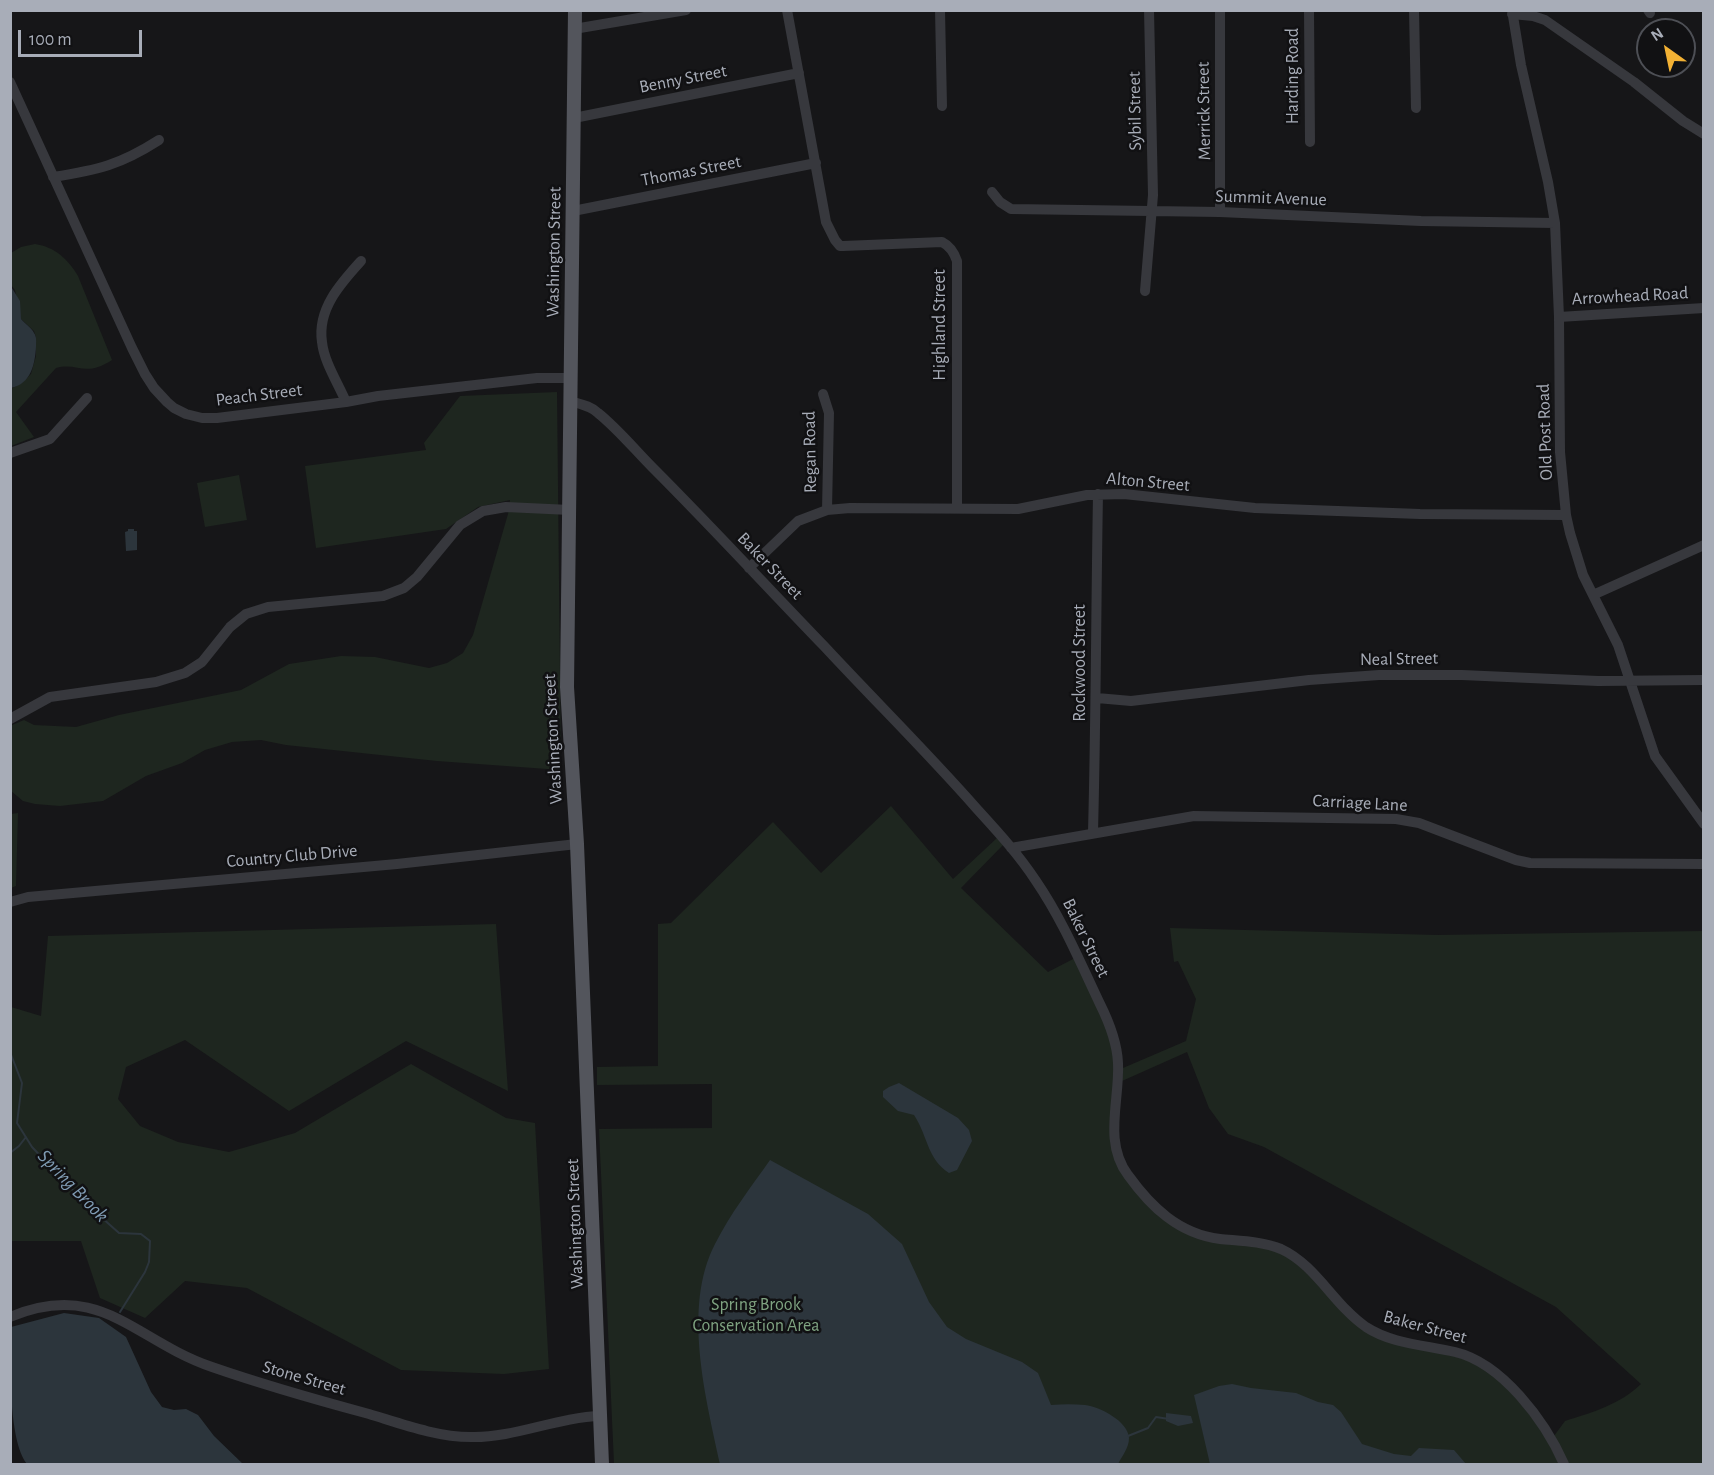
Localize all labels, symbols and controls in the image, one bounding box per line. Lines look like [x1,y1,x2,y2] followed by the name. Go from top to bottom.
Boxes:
[21,18,146,56] scale bar
[1636,18,1696,78] north arrow
[1648,25,1666,44] text: N
[1282,28,1304,124] street label: Harding Road
[29,31,72,49] text: 100 m
[637,60,729,98] street label: Benny Street
[1192,62,1216,160] street label: Merrick Street
[1124,71,1146,151] street label: Sybil Street
[639,151,743,191] street label: Thomas Street
[1215,185,1327,211] street label: Summit Avenue
[542,187,566,317] street label: Washington Street
[929,269,951,381] street label: Highland Street
[1571,282,1689,310] street label: Arrowhead Road
[215,379,303,411] street label: Peach Street
[1533,383,1557,481] street label: Old Post Road
[798,411,822,493] street label: Regan Road
[1105,468,1191,496] street label: Alton Street
[733,528,807,604] street label: Baker Street
[1069,604,1091,722] street label: Rockwood Street
[1360,648,1438,670] street label: Neal Street
[539,673,567,805] street label: Washington Street
[1312,790,1408,816] street label: Carriage Lane
[226,840,358,872] street label: Country Club Drive
[1058,895,1114,981] street label: Baker Street
[32,1145,114,1227] water label: Spring Brook
[562,1158,588,1290] street label: Washington Street
[692,1294,820,1336] park label: Spring Brook Conservation Area
[1381,1306,1469,1348] street label: Baker Street
[260,1356,348,1400] street label: Stone Street

